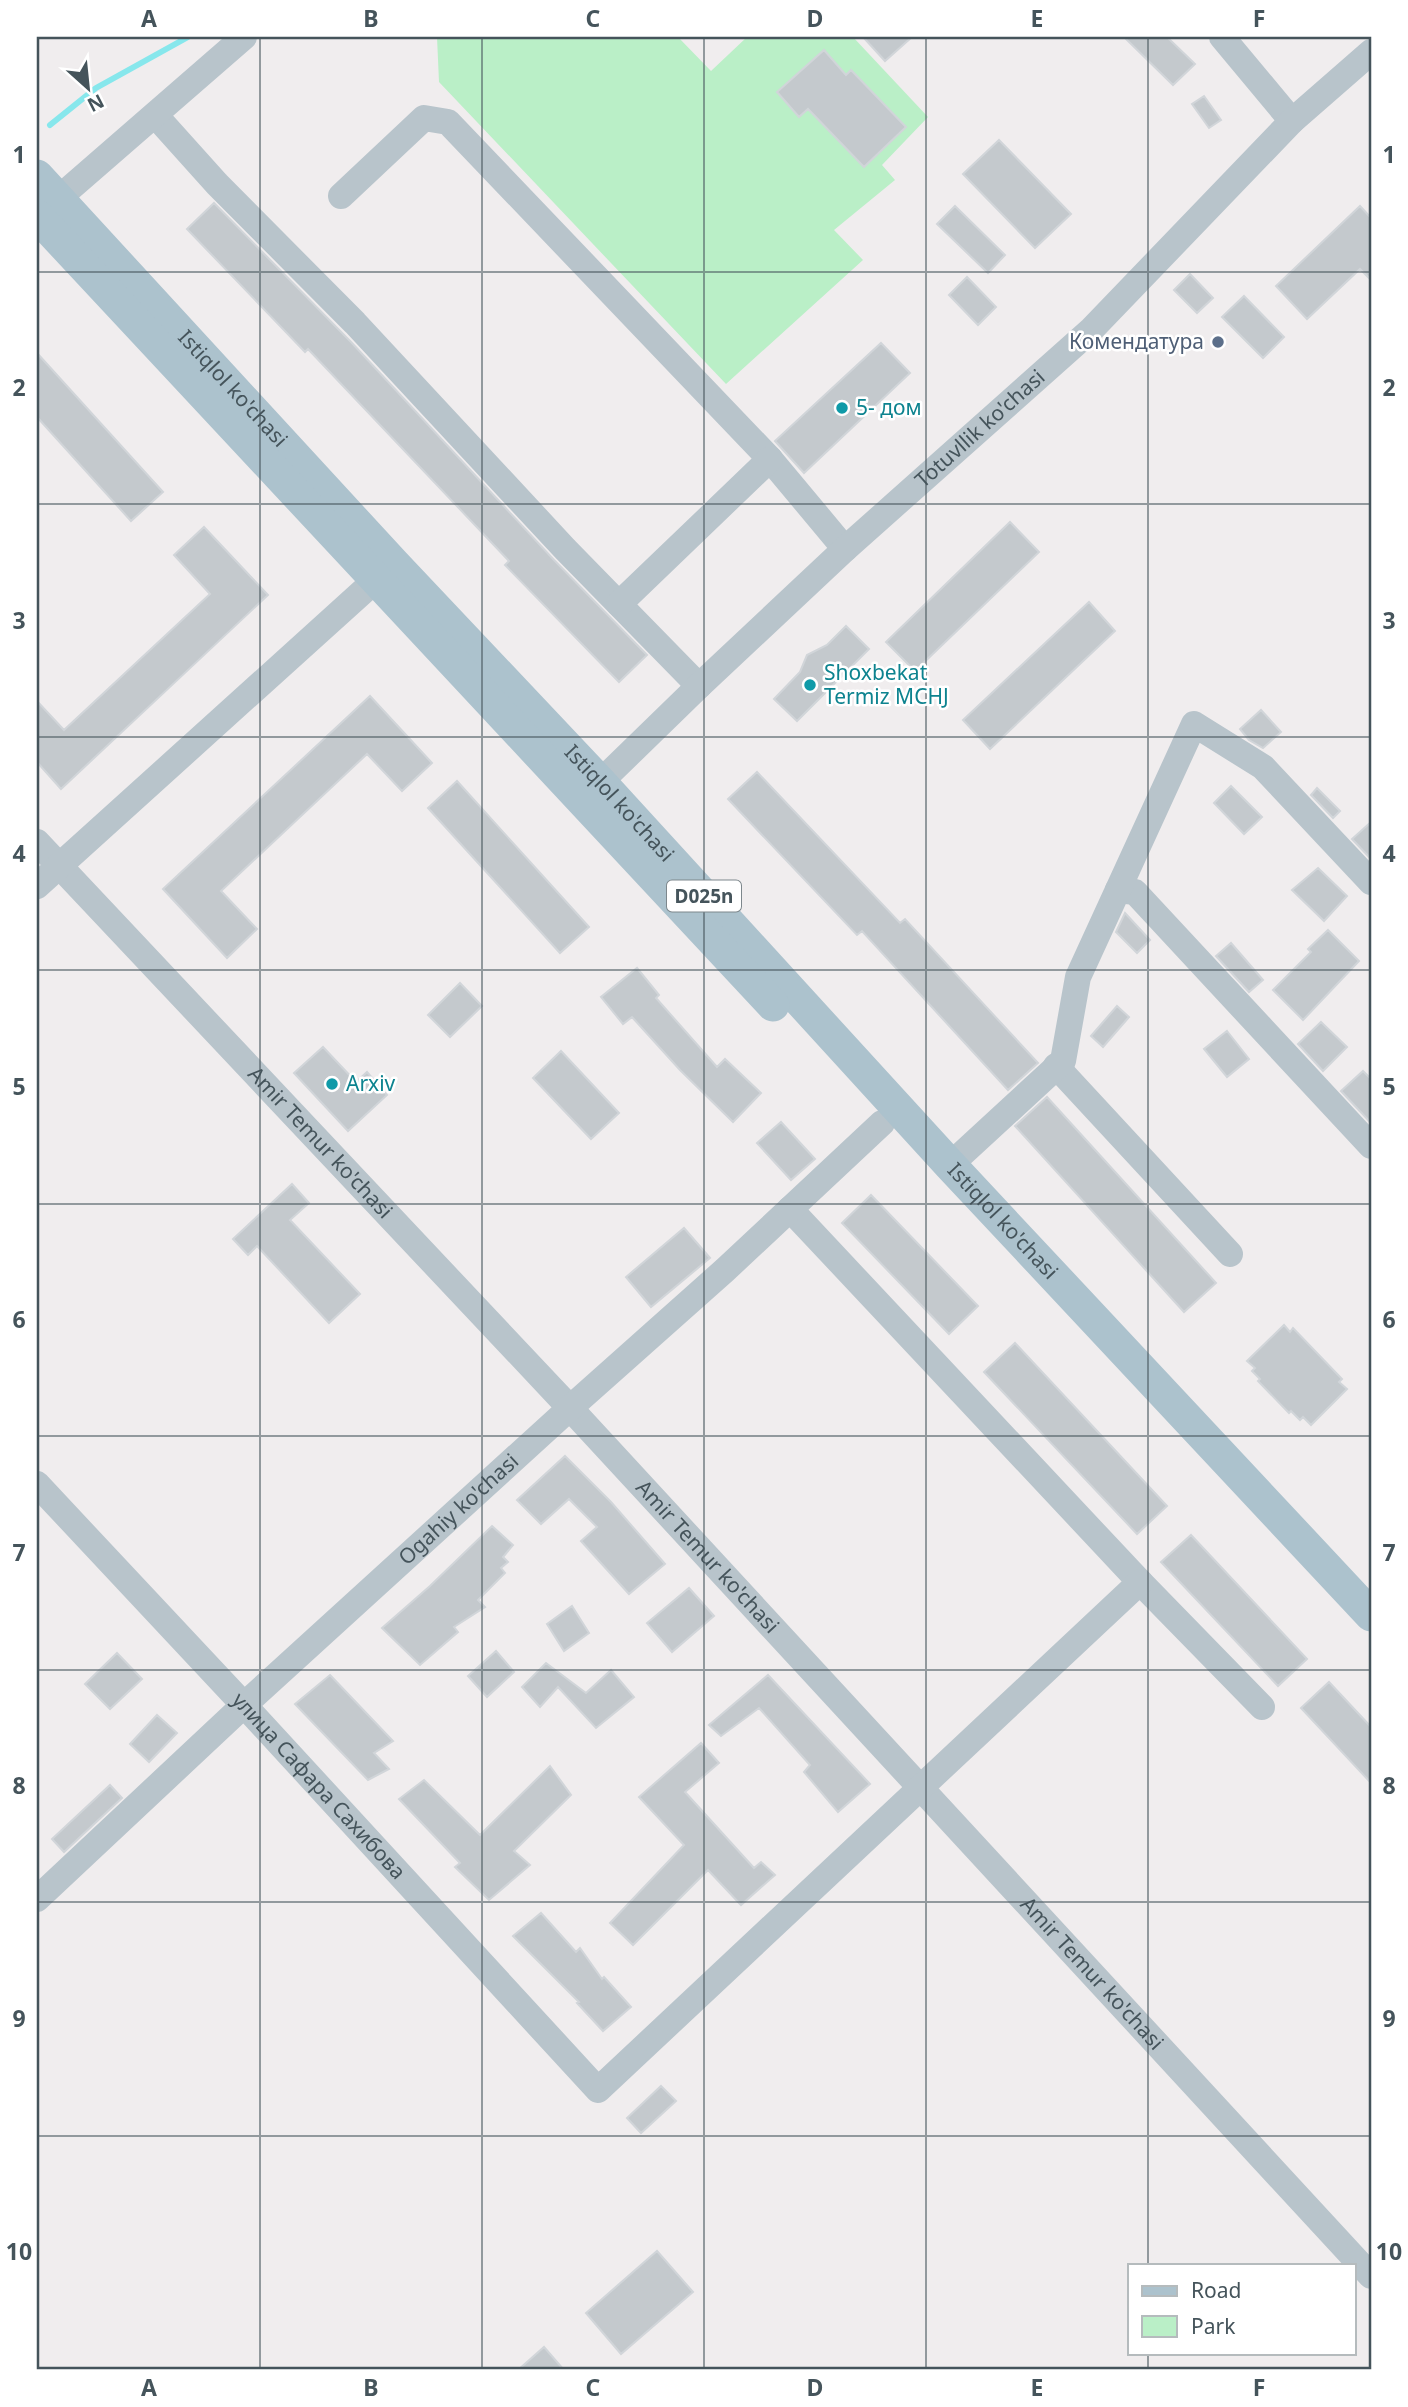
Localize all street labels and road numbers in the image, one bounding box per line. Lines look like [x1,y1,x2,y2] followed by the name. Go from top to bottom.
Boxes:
[172,323,294,453] street label: Istiqlol ko'chasi
[909,363,1050,493] street label: Totuvllik ko'chasi
[559,738,681,867] street label: Istiqlol ko'chasi
[667,880,741,912] road number: D025n
[242,1060,399,1224] street label: Amir Temur ko'chasi
[942,1156,1065,1285] street label: Istiqlol ko'chasi
[392,1447,524,1571] street label: Ogahiy ko'chasi
[630,1474,786,1639] street label: Amir Temur ko'chasi
[226,1686,412,1885] street label: улица Сафара Сахибова
[1015,1890,1170,2055] street label: Amir Temur ko'chasi

